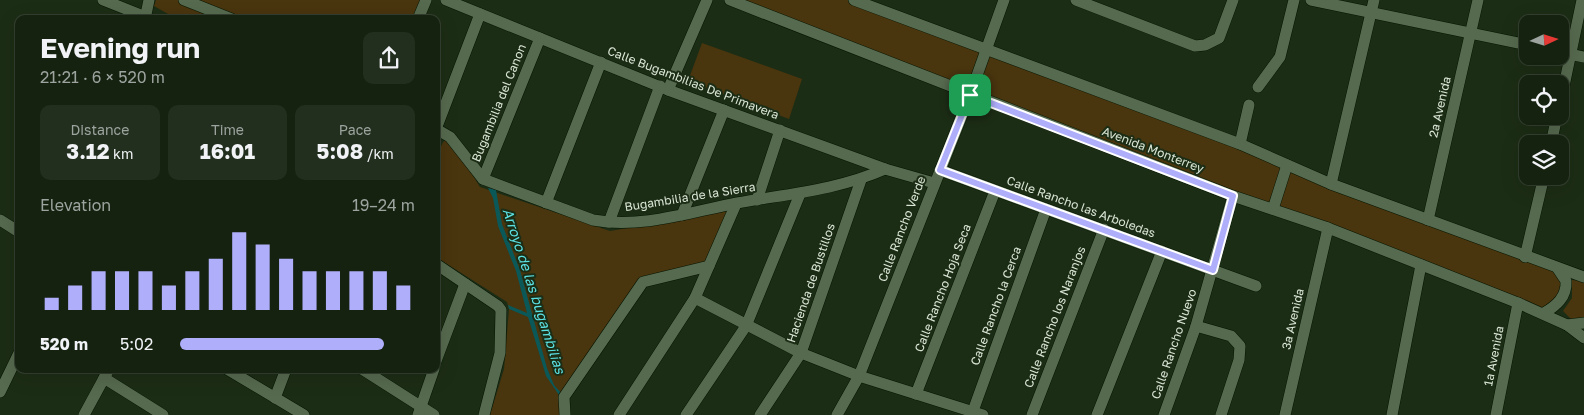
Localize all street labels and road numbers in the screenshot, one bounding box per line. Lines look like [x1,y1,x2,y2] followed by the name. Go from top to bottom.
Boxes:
[468,42,529,164] street label: Bugambilia del Canon
[605,43,781,122] street label: Calle Bugambilias De Primavera
[1425,75,1454,139] street label: 2a Avenida
[1100,123,1206,176] street label: Avenida Monterrey
[1005,173,1158,240] street label: Calle Rancho las Arboledas
[874,174,929,284] street label: Calle Rancho Verde
[623,179,756,214] street label: Bugambilia de la Sierra
[783,221,838,345] street label: Hacienda de Bustillos
[911,222,974,354] street label: Calle Rancho Hoja Seca
[967,244,1024,367] street label: Calle Rancho la Cerca
[1021,244,1088,390] street label: Calle Rancho los Naranjos
[1148,287,1199,401] street label: Calle Rancho Nuevo
[1278,287,1307,351] street label: 3a Avenida
[1480,324,1507,387] street label: 1a Avenida

